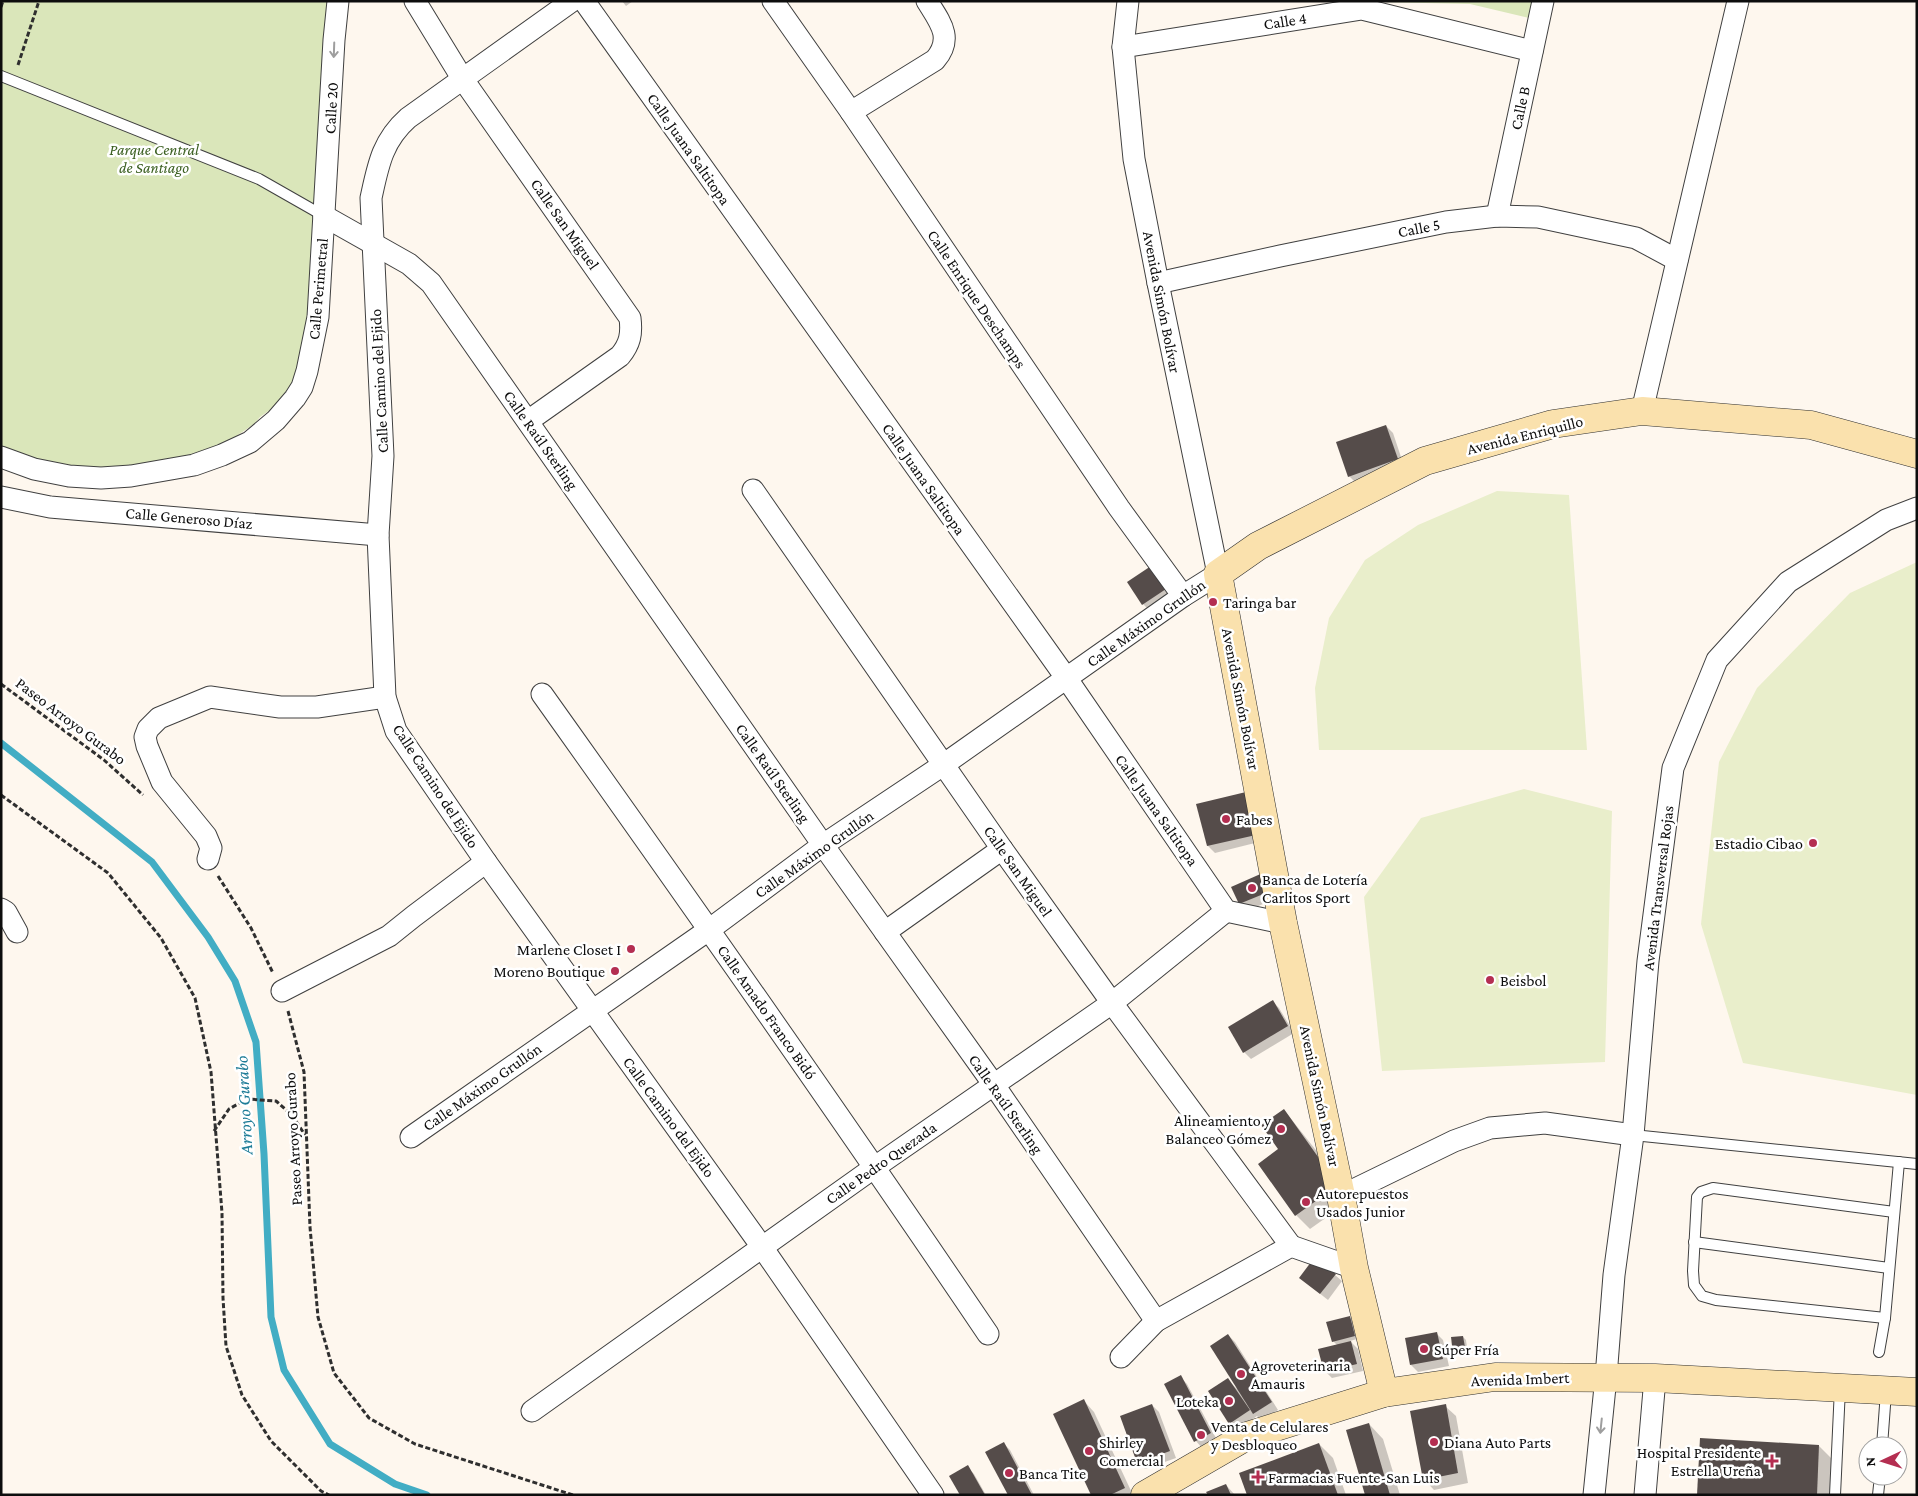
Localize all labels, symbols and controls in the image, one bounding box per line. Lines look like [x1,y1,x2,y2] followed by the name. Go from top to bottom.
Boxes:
[1262,9,1308,33] street label: Calle 4
[329,41,338,57] one-way arrow
[321,82,341,134] street label: Calle 20
[1507,84,1533,131] street label: Calle B
[643,90,734,209] street label: Calle Juana Saltitopa
[109,141,200,177] park label: Parque Central de Santiago
[527,175,603,273] street label: Calle San Miguel
[1396,216,1442,240] street label: Calle 5
[924,227,1030,372] street label: Calle Enrique Deschamps
[1140,230,1184,375] street label: Avenida Simón Bolívar
[305,237,331,341] street label: Calle Perimetral
[367,308,392,454] street label: Calle Camino del Ejido
[500,387,582,494] street label: Calle Raúl Sterling
[1465,412,1585,459] street label: Avenida Enriquillo
[878,420,969,539] street label: Calle Juana Saltitopa
[125,504,253,532] street label: Calle Generoso Díaz
[1084,575,1209,670] street label: Calle Máximo Grullón
[1223,594,1297,612] place label: Taringa bar
[1207,596,1219,608] marker: Taringa bar
[1219,627,1263,772] street label: Avenida Simón Bolívar
[12,674,129,769] street label: Paseo Arroyo Gurabo
[732,720,814,827] street label: Calle Raúl Sterling
[389,721,482,852] street label: Calle Camino del Ejido
[1111,751,1202,870] street label: Calle Juana Saltitopa
[1639,805,1678,971] street label: Avenida Transversal Rojas
[752,806,877,901] street label: Calle Máximo Grullón
[1236,811,1272,828] place label: Fabes
[1220,813,1232,825] marker: Fabes
[980,822,1056,920] street label: Calle San Miguel
[1715,835,1803,852] place label: Estadio Cibao
[1807,837,1819,849] marker: Estadio Cibao
[1262,871,1368,907] place label: Banca de Lotería Carlitos Sport
[1246,882,1258,894] marker: Banca de Lotería Carlitos Sport
[517,941,621,958] place label: Marlene Closet I
[714,942,820,1082] street label: Calle Amado Franco Bidó
[625,943,637,955] marker: Marlene Closet I
[494,963,605,981] place label: Moreno Boutique
[609,965,621,977] marker: Moreno Boutique
[1500,972,1547,989] place label: Beisbol
[1484,974,1496,986] marker: Beisbol
[1297,1024,1343,1169] street label: Avenida Simón Bolívar
[420,1039,545,1134] street label: Calle Máximo Grullón
[965,1051,1047,1158] street label: Calle Raúl Sterling
[619,1054,718,1181] street label: Calle Camino del Ejido
[231,1055,257,1156] water label: Arroyo Gurabo
[281,1072,306,1206] street label: Paseo Arroyo Gurabo
[1165,1112,1272,1147] place label: Alineamiento y Balanceo Gómez
[823,1118,940,1208] street label: Calle Pedro Quezada
[1275,1123,1287,1135] marker: Alineamiento y Balanceo Gómez
[1316,1185,1409,1221] place label: Autorepuestos Usados Junior
[1300,1196,1312,1208] marker: Autorepuestos Usados Junior
[1434,1341,1500,1359] place label: Súper Fría
[1418,1343,1430,1355] marker: Súper Fría
[1251,1357,1351,1392] place label: Agroveterinaria Amauris
[1235,1368,1247,1380] marker: Agroveterinaria Amauris
[1470,1369,1570,1389] street label: Avenida Imbert
[1176,1393,1220,1410] place label: Loteka
[1223,1395,1235,1407] marker: Loteka
[1596,1417,1606,1433] one-way arrow
[1210,1418,1329,1454] place label: Venta de Celulares y Desbloqueo
[1195,1429,1207,1441] marker: Venta de Celulares y Desbloqueo
[1099,1434,1164,1469] place label: Shirley Comercial
[1444,1434,1551,1451] place label: Diana Auto Parts
[1428,1436,1440,1448] marker: Diana Auto Parts
[1858,1436,1908,1486] north arrow
[1637,1444,1762,1479] place label: Hospital Presidente Estrella Ureña
[1083,1445,1095,1457] marker: Shirley Comercial
[1765,1454,1779,1468] marker: Hospital Presidente Estrella Ureña
[1862,1456,1878,1467] text: N
[1019,1465,1086,1482] place label: Banca Tite
[1003,1467,1015,1479] marker: Banca Tite
[1268,1469,1440,1486] place label: Farmacias Fuente-San Luis
[1252,1471,1264,1483] marker: Farmacias Fuente-San Luis

